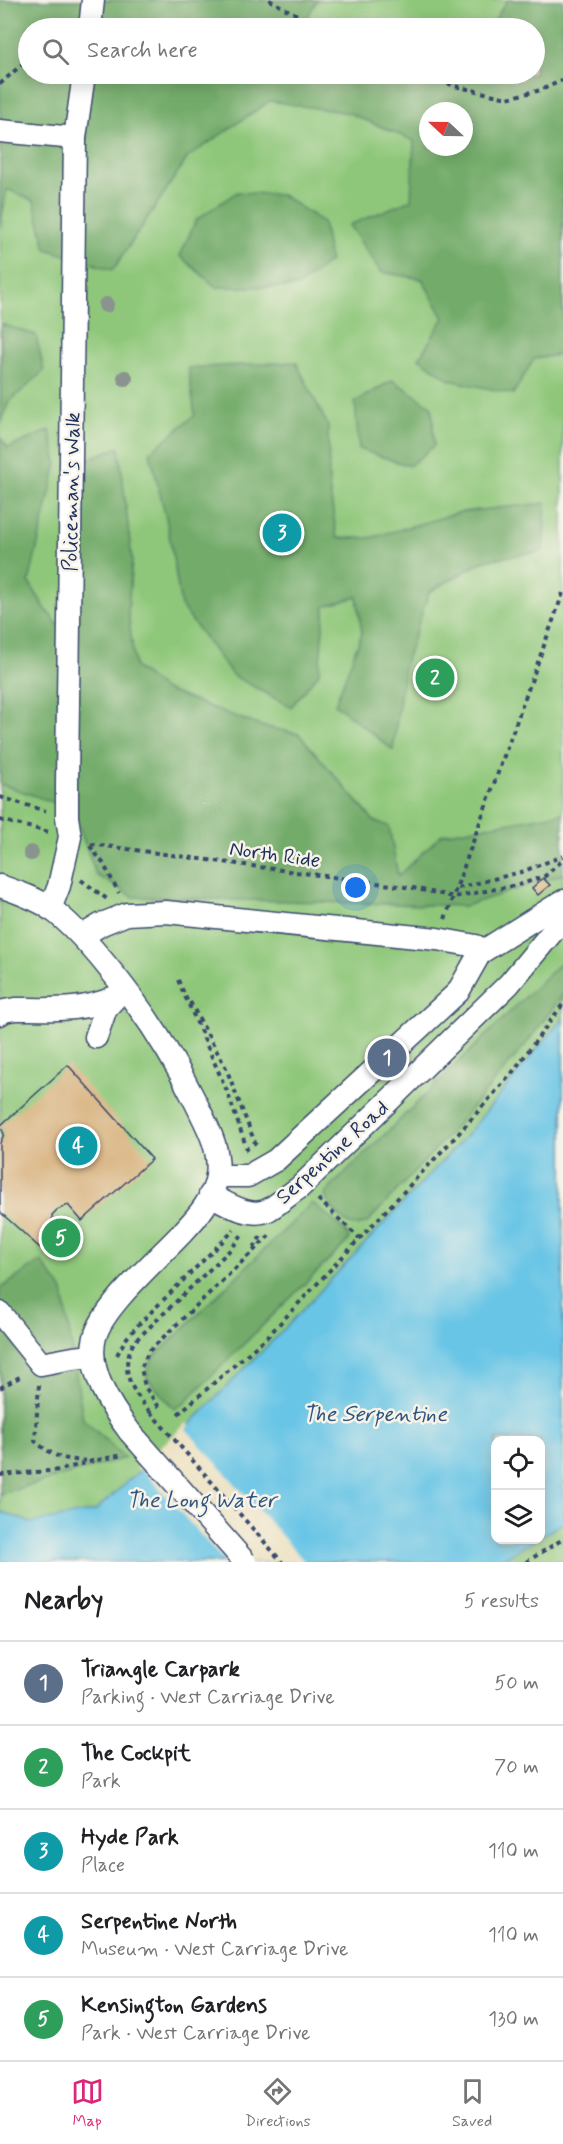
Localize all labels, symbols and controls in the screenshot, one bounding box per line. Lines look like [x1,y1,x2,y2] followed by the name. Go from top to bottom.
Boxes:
[18,18,545,84] search box
[39,35,72,68] icon: search
[87,37,198,65] text: Search here
[419,102,473,156] north arrow
[57,412,87,572] street label: Policeman's Walk
[262,510,302,556] pin: 3
[416,656,454,700] pin: 2
[228,835,322,875] street label: North Ride
[341,873,370,902] your location
[368,1036,406,1080] pin: 1
[270,1094,395,1211] street label: Serpentine Road
[58,1124,98,1168] pin: 4
[42,1216,80,1260] pin: 5
[303,1401,448,1429] water label: The Serpentine
[491,1436,545,1544] map controls
[491,1436,545,1490] button: locate
[126,1487,279,1518] water label: The Long Water
[491,1490,545,1544] button: layers
[24,1584,103,1618] text: Nearby
[464,1588,539,1615] text: 5 results
[81,1656,240,1684] text: Triangle Carpark
[39,1670,48,1697] text: 1
[494,1670,539,1697] text: 50 m
[81,1684,335,1711] text: Parking · West Carriage Drive
[81,1740,191,1768] text: The Cockpit
[39,1754,48,1781] text: 2
[494,1754,539,1781] text: 70 m
[81,1768,121,1795] text: Park
[81,1824,179,1852] text: Hyde Park
[39,1838,48,1865] text: 3
[488,1838,539,1865] text: 110 m
[81,1852,125,1879] text: Place
[81,1908,237,1936] text: Serpentine North
[38,1922,49,1949] text: 4
[488,1922,539,1949] text: 110 m
[81,1936,349,1963] text: Museum · West Carriage Drive
[81,1992,267,2020] text: Kensington Gardens
[38,2006,50,2033] text: 5
[488,2006,539,2033] text: 130 m
[81,2020,311,2047] text: Park · West Carriage Drive
[71,2075,104,2132] tab: Map
[245,2075,311,2132] tab: Directions
[452,2075,492,2132] tab: Saved

